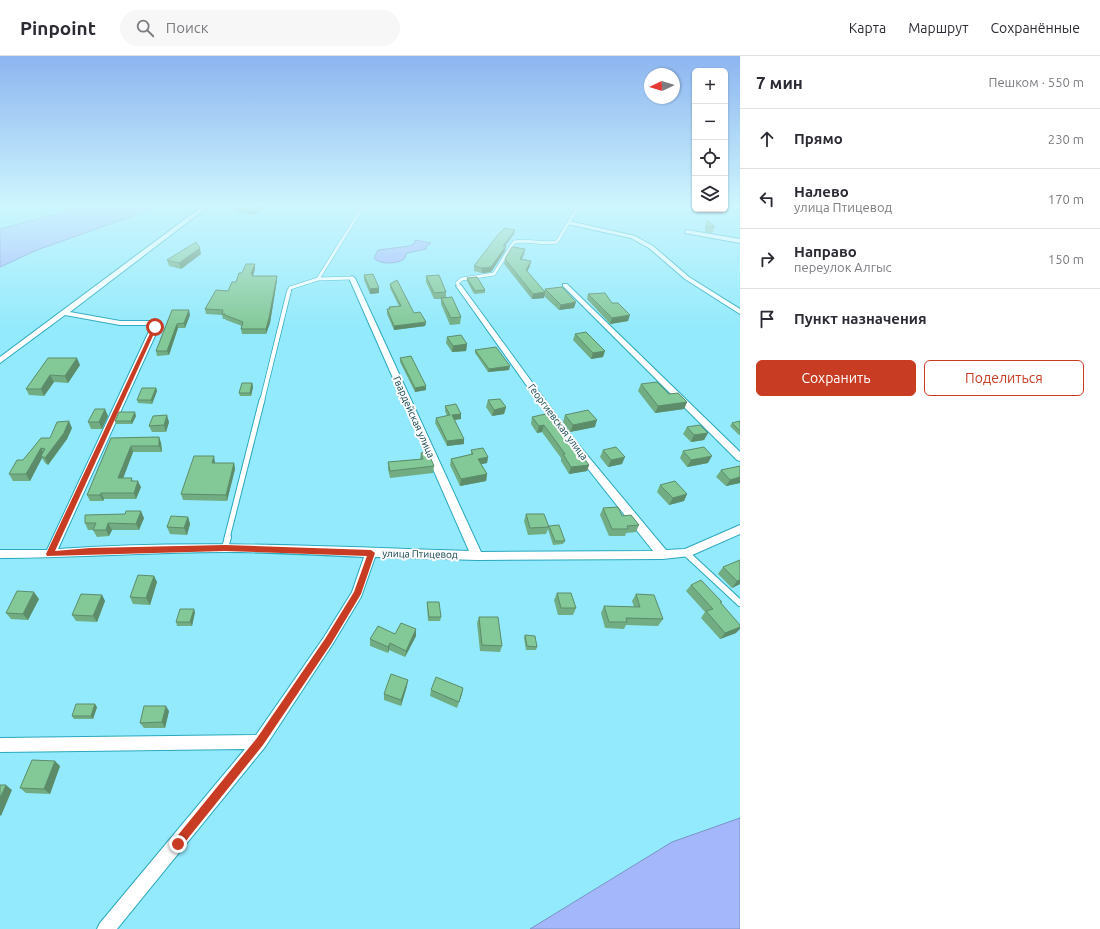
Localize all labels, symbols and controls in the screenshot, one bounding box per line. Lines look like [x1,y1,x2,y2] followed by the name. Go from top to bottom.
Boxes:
[120,10,400,46] search box
[20,17,96,39] text: Pinpoint
[134,17,156,39] icon: search
[166,19,209,36] text: Поиск
[849,20,886,36] text: Карта
[908,20,969,36] text: Маршрут
[991,20,1080,36] text: Сохранённые
[644,68,680,104] north arrow
[692,68,728,212] map controls
[692,68,728,104] button: +
[756,73,803,92] text: 7 мин
[988,75,1084,89] text: Пешком · 550 m
[692,104,728,140] button: −
[756,128,778,150] icon: ahead
[794,130,843,147] text: Прямо
[1048,132,1084,146] text: 230 m
[692,140,728,176] button: locate
[692,176,728,212] button: layers
[794,183,849,200] text: Налево
[756,188,778,210] icon: left
[1048,192,1084,206] text: 170 m
[794,200,892,214] text: улица Птицевод
[794,243,857,260] text: Направо
[756,248,778,270] icon: right
[1048,252,1084,266] text: 150 m
[794,260,892,274] text: переулок Алгыс
[756,308,778,330] icon: arrive
[794,310,927,327] text: Пункт назначения
[146,318,164,336] route start
[756,360,916,396] button: Сохранить
[924,360,1084,396] button: Поделиться
[391,375,437,459] street label: Гвардейская улица
[526,382,590,462] street label: Георгиевская улица
[382,548,458,560] street label: улица Птицевод
[169,835,187,853] route end

